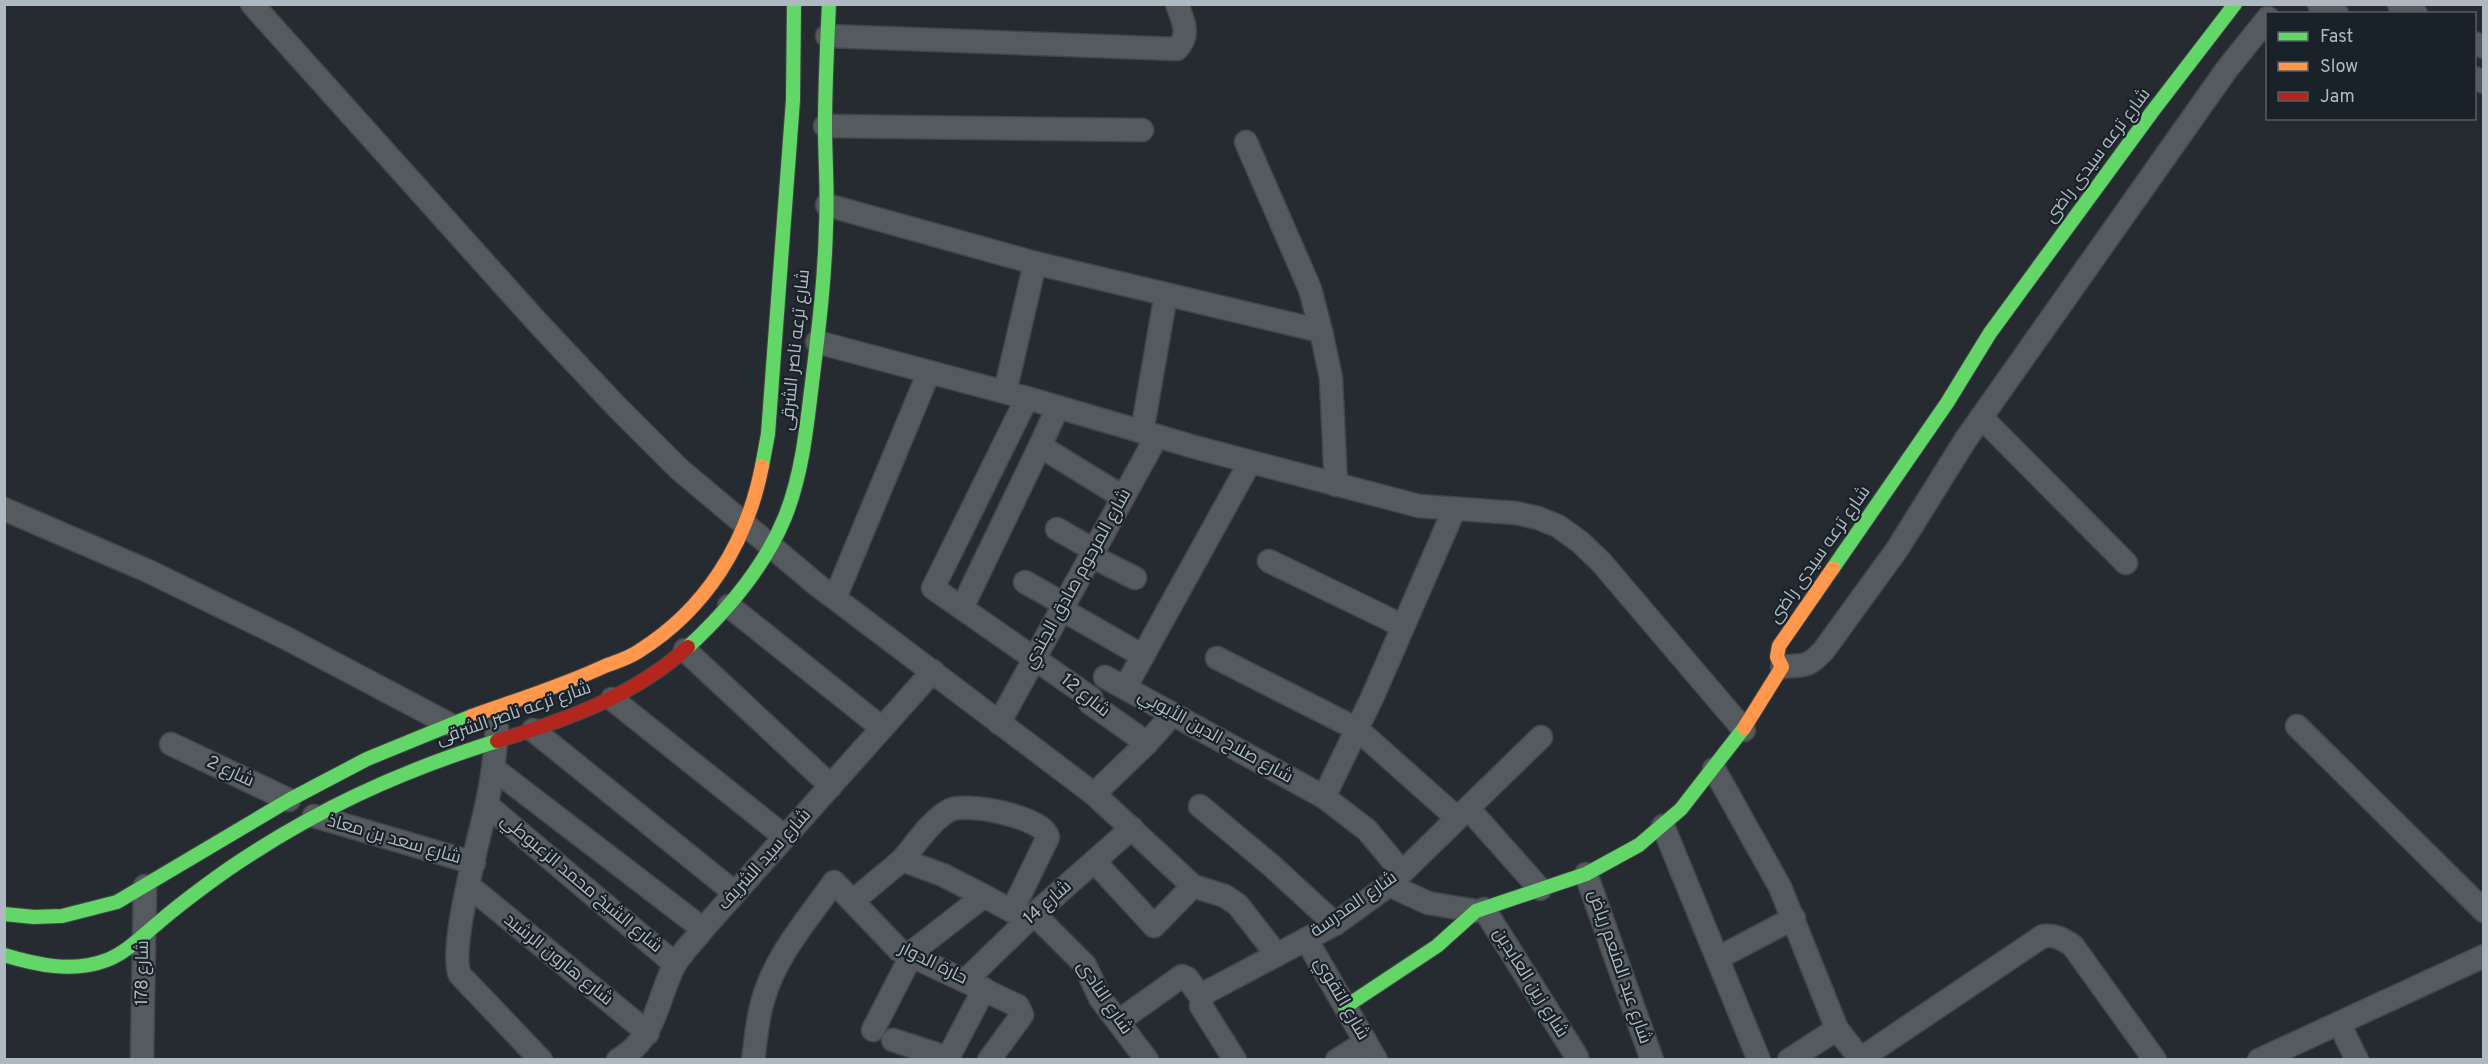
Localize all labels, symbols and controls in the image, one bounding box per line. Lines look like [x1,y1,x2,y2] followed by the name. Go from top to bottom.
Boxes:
[2266,12,2476,120] legend
[2320,26,2353,49] text: Fast
[2320,56,2358,79] text: Slow
[2040,84,2156,228] street label: شارع ترعه سيدى راضى
[2320,86,2355,109] text: Jam
[776,268,816,432] street label: شارع ترعه ناصر الشرقى
[1764,482,1876,628] street label: شارع ترعه سيدى راضى
[1019,485,1138,674] street label: شارع المرحوم صادق الجندي
[1056,669,1114,723] street label: شارع 12
[434,677,594,751] street label: شارع ترعه ناصر الشرقى
[1133,685,1297,790] street label: شارع صلاح الدين الأيوبي
[202,751,258,793] street label: شارع 2
[713,804,817,916] street label: شارع سيد الشريف
[495,809,667,959] street label: شارع الشيخ محمد الزعبوطي
[325,810,463,870] street label: شارع سعد بن معاذ
[1306,867,1402,943] street label: شارع المدرسة
[1019,876,1077,930] street label: شارع 14
[1582,887,1656,1047] street label: شارع عبد المنعم رياض
[498,909,618,1011] street label: شارع هارون الرشيد
[1487,924,1573,1042] street label: شارع زين العابدين
[894,937,971,990] street label: حارة الدوار
[131,940,155,1006] street label: شارع 178
[1307,953,1374,1045] street label: شارع التقوي
[1071,957,1137,1039] street label: شارع النادى

